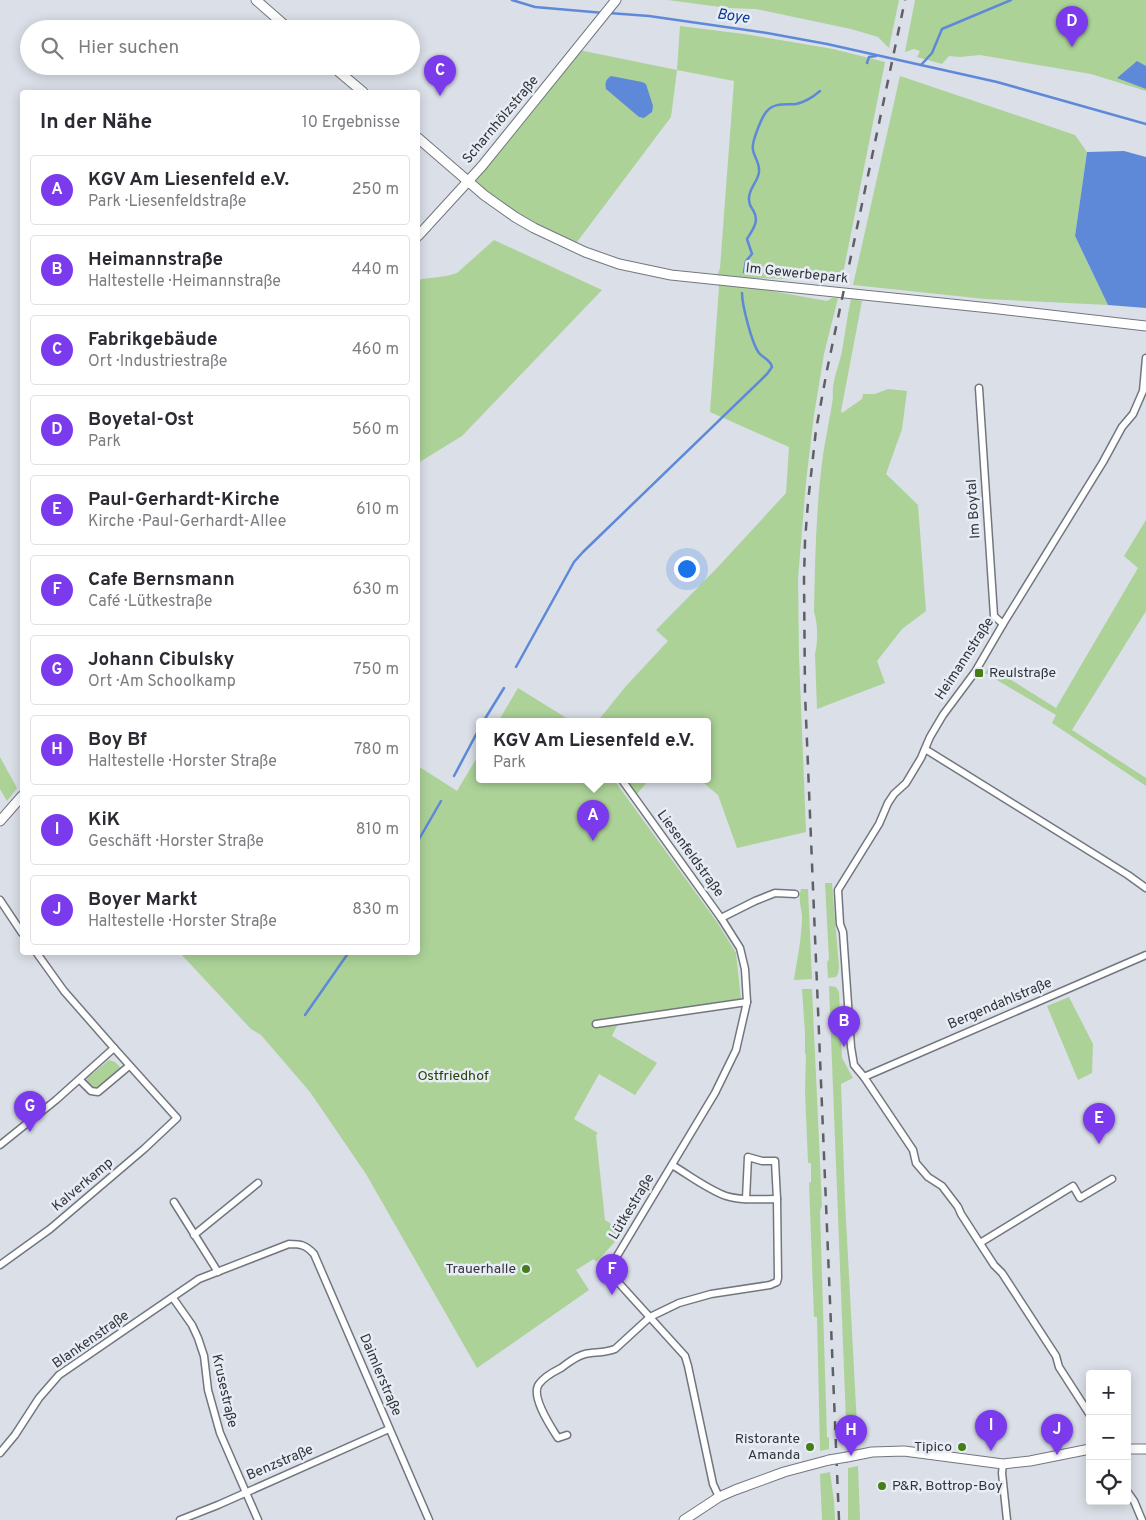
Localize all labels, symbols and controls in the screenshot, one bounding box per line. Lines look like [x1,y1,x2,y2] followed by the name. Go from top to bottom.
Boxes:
[716,5,751,29] water label: Boye
[1056,6,1088,47] pin: D
[20,20,420,75] search box
[38,34,66,62] icon: search
[78,36,179,60] text: Hier suchen
[424,55,456,96] pin: C
[459,73,543,167] street label: Scharnhölzstraße
[40,109,152,136] text: In der Nähe
[302,113,400,133] text: 10 Ergebnisse
[88,168,289,192] text: KGV Am Liesenfeld e.V.
[51,180,63,200] text: A
[352,180,399,200] text: 250 m
[88,192,246,212] text: Park · Liesenfeldstraße
[88,248,223,272] text: Heimannstraße
[51,260,63,280] text: B
[352,260,399,280] text: 440 m
[745,260,849,288] street label: Im Gewerbepark
[88,272,281,292] text: Haltestelle · Heimannstraße
[88,328,218,352] text: Fabrikgebäude
[52,340,62,360] text: C
[352,340,399,360] text: 460 m
[88,352,227,372] text: Ort · Industriestraße
[88,408,194,432] text: Boyetal-Ost
[51,420,63,440] text: D
[352,420,399,440] text: 560 m
[88,432,121,452] text: Park
[963,479,985,539] street label: Im Boytal
[88,488,280,512] text: Paul-Gerhardt-Kirche
[52,500,62,520] text: E
[356,500,399,520] text: 610 m
[88,512,286,532] text: Kirche · Paul-Gerhardt-Allee
[674,556,700,582] your location
[88,568,235,592] text: Cafe Bernsmann
[52,580,62,600] text: F
[352,580,399,600] text: 630 m
[88,592,212,612] text: Café · Lütkestraße
[932,614,998,704] street label: Heimannstraße
[88,648,234,672] text: Johann Cibulsky
[52,660,62,680] text: G
[353,660,399,680] text: 750 m
[989,665,1056,682] place label: Reulstraße
[973,667,985,679] marker: Reulstraße
[88,672,236,692] text: Ort · Am Schoolkamp
[476,718,711,783] popup
[88,728,147,752] text: Boy Bf
[493,729,694,753] text: KGV Am Liesenfeld e.V.
[51,740,63,760] text: H
[354,740,399,760] text: 780 m
[88,752,277,772] text: Haltestelle · Horster Straße
[493,753,526,773] text: Park
[577,800,609,841] pin: A
[653,807,727,901] street label: Liesenfeldstraße
[88,808,120,832] text: KiK
[55,820,59,840] text: I
[356,820,399,840] text: 810 m
[88,832,264,852] text: Geschäft · Horster Straße
[88,888,197,912] text: Boyer Markt
[53,900,61,920] text: J
[352,900,399,920] text: 830 m
[88,912,277,932] text: Haltestelle · Horster Straße
[945,974,1055,1034] street label: Bergendahlstraße
[828,1006,860,1047] pin: B
[417,1068,489,1085] park label: Ostfriedhof
[14,1091,46,1132] pin: G
[1083,1103,1115,1144] pin: E
[49,1154,117,1216] street label: Kalverkamp
[606,1171,658,1243] street label: Lütkestraße
[596,1254,628,1295] pin: F
[445,1261,516,1278] place label: Trauerhalle
[520,1263,532,1275] marker: Trauerhalle
[49,1307,133,1373] street label: Blankenstraße
[355,1331,405,1419] street label: Daimlerstraße
[207,1352,241,1430] street label: Krusestraße
[1086,1370,1131,1505] map controls
[1086,1370,1131,1415] button: +
[975,1410,1007,1451] pin: I
[1041,1414,1073,1455] pin: J
[835,1415,867,1456] pin: H
[1086,1415,1131,1460] button: −
[735,1431,800,1464] place label: Ristorante Amanda
[914,1439,952,1456] place label: Tipico
[244,1441,316,1485] street label: Benzstraße
[804,1441,816,1453] marker: Ristorante Amanda
[956,1441,968,1453] marker: Tipico
[1086,1460,1131,1505] button: locate
[892,1478,1003,1495] place label: P&R, Bottrop-Boy
[876,1480,888,1492] marker: P&R, Bottrop-Boy

